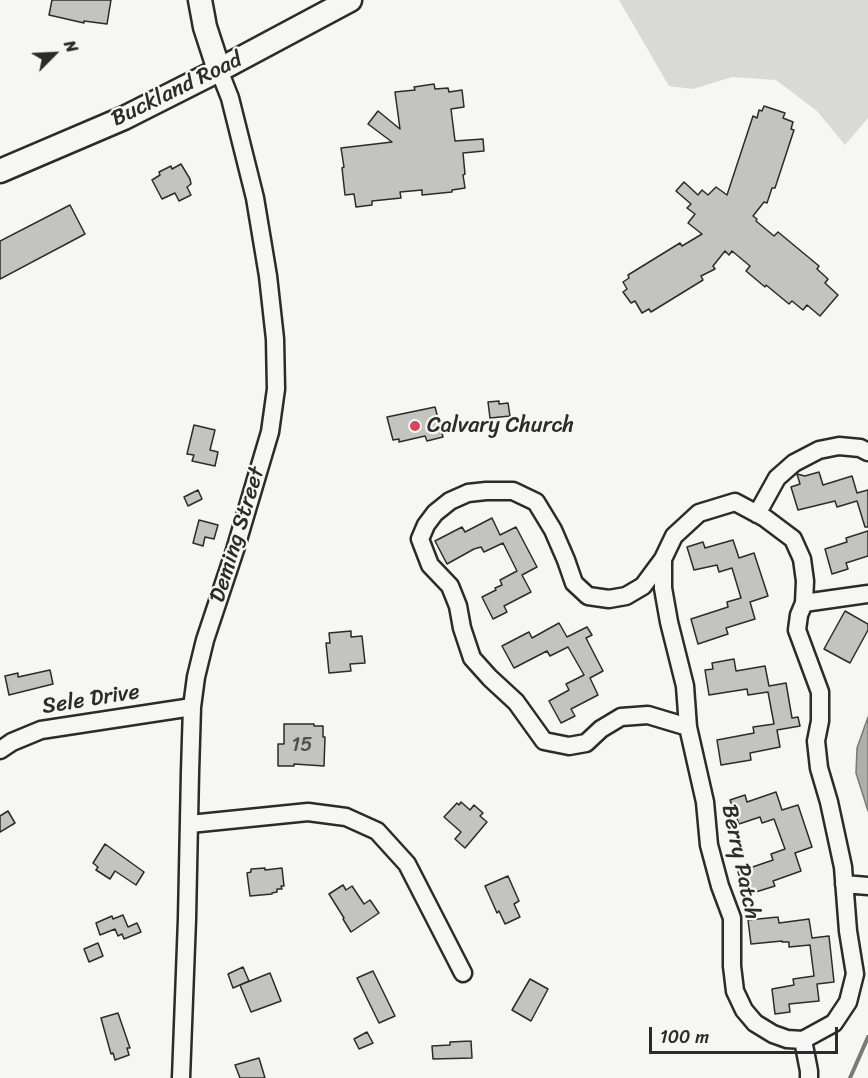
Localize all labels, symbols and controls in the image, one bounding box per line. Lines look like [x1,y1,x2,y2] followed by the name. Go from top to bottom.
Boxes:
[24,24,84,84] north arrow
[55,36,86,57] text: N
[107,47,247,133] street label: Buckland Road
[427,413,574,439] place label: Calvary Church
[408,419,422,433] marker: Calvary Church
[205,464,271,606] street label: Deming Street
[40,679,142,721] street label: Sele Drive
[292,734,312,758] house number: 15
[715,802,765,922] street label: Berry Patch
[652,1015,841,1053] scale bar
[660,1021,709,1053] text: 100 m

